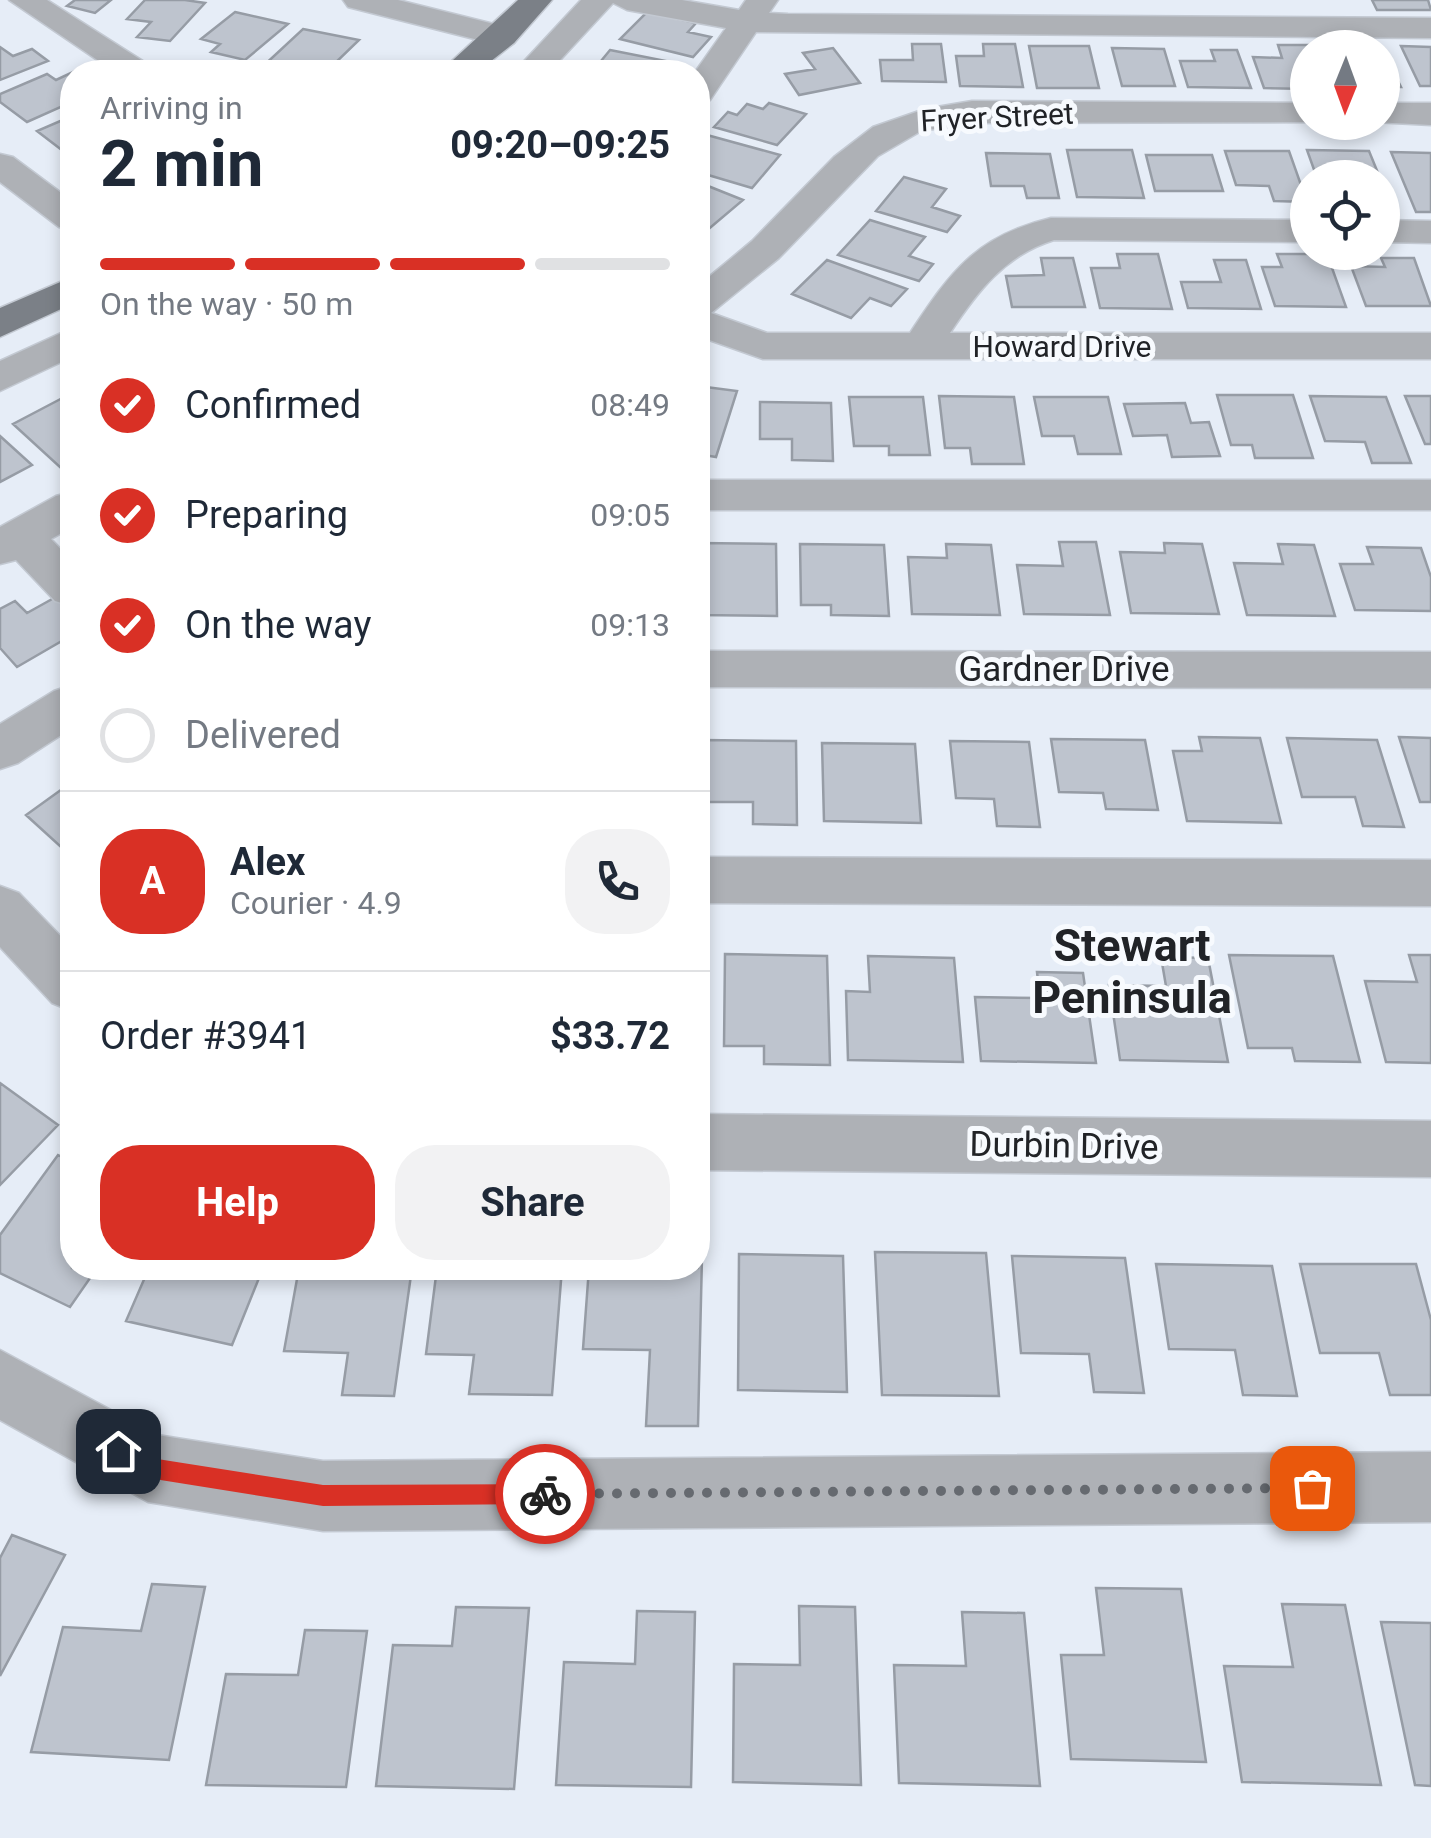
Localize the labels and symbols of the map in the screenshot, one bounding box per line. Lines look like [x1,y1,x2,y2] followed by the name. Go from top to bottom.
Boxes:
[1290,30,1400,140] north arrow
[920,96,1074,138] street label: Fryer Street
[972,329,1152,364] street label: Howard Drive
[958,649,1170,690] street label: Gardner Drive
[1032,919,1232,1024] district label: Stewart Peninsula
[969,1124,1159,1168] street label: Durbin Drive
[76,1409,161,1494] pin
[495,1444,595,1544] courier
[1270,1446,1355,1531] pin

